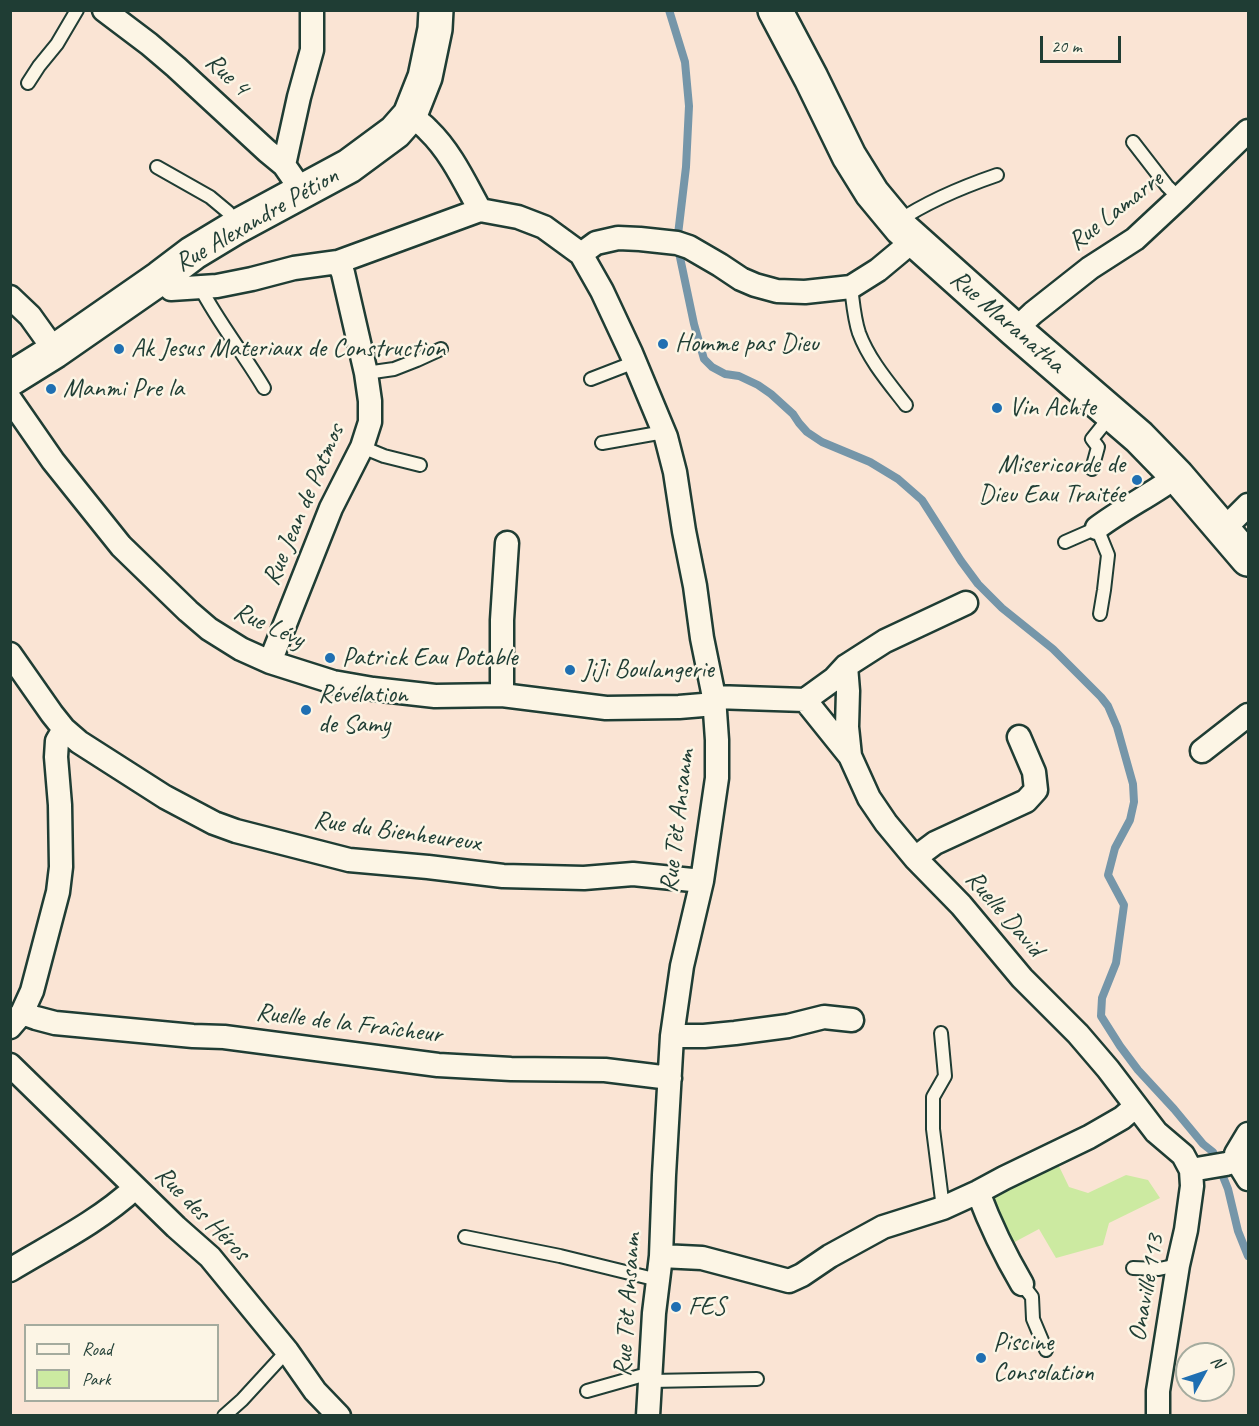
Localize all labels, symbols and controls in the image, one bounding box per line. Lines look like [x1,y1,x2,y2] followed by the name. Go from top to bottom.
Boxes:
[1043,24,1124,62] scale bar
[1051,35,1082,57] text: 20 m
[198,47,256,103] street label: Rue 4
[170,161,344,279] street label: Rue Alexandre Pétion
[1062,164,1170,258] street label: Rue Lamarre
[943,264,1071,380] street label: Rue Maranatha
[675,328,819,360] place label: Homme pas Dieu
[131,333,445,365] place label: Ak Jesus Materiaux de Construction
[656,337,670,351] marker: Homme pas Dieu
[112,342,126,356] marker: Ak Jesus Materiaux de Construction
[63,373,184,405] place label: Manmi Pre la
[44,382,58,396] marker: Manmi Pre la
[1009,392,1096,424] place label: Vin Achte
[990,401,1004,415] marker: Vin Achte
[256,420,352,590] street label: Rue Jean de Patmos
[979,449,1125,510] place label: Misericorde de Dieu Eau Traitée
[1130,473,1144,487] marker: Misericorde de Dieu Eau Traitée
[229,596,309,656] street label: Rue Lévy
[342,642,517,674] place label: Patrick Eau Potable
[323,651,337,665] marker: Patrick Eau Potable
[582,654,714,686] place label: JiJi Boulangerie
[563,663,577,677] marker: JiJi Boulangerie
[318,679,408,740] place label: Révélation de Samy
[299,703,313,717] marker: Révélation de Samy
[654,748,702,894] street label: Rue Tèt Ansanm
[311,805,483,859] street label: Rue du Bienheureux
[958,864,1050,964] street label: Ruelle David
[254,997,444,1051] street label: Ruelle de la Fraîcheur
[148,1160,256,1268] street label: Rue des Héros
[607,1232,649,1378] street label: Rue Tèt Ansanm
[1122,1232,1172,1344] street label: Onaville 113
[688,1291,726,1323] place label: FES
[669,1300,683,1314] marker: FES
[24,1324,219,1402] legend
[993,1327,1094,1388] place label: Piscine Consolation
[82,1338,112,1360] text: Road
[1175,1342,1235,1402] north arrow
[974,1351,988,1365] marker: Piscine Consolation
[1206,1351,1228,1372] text: N
[82,1368,111,1390] text: Park

